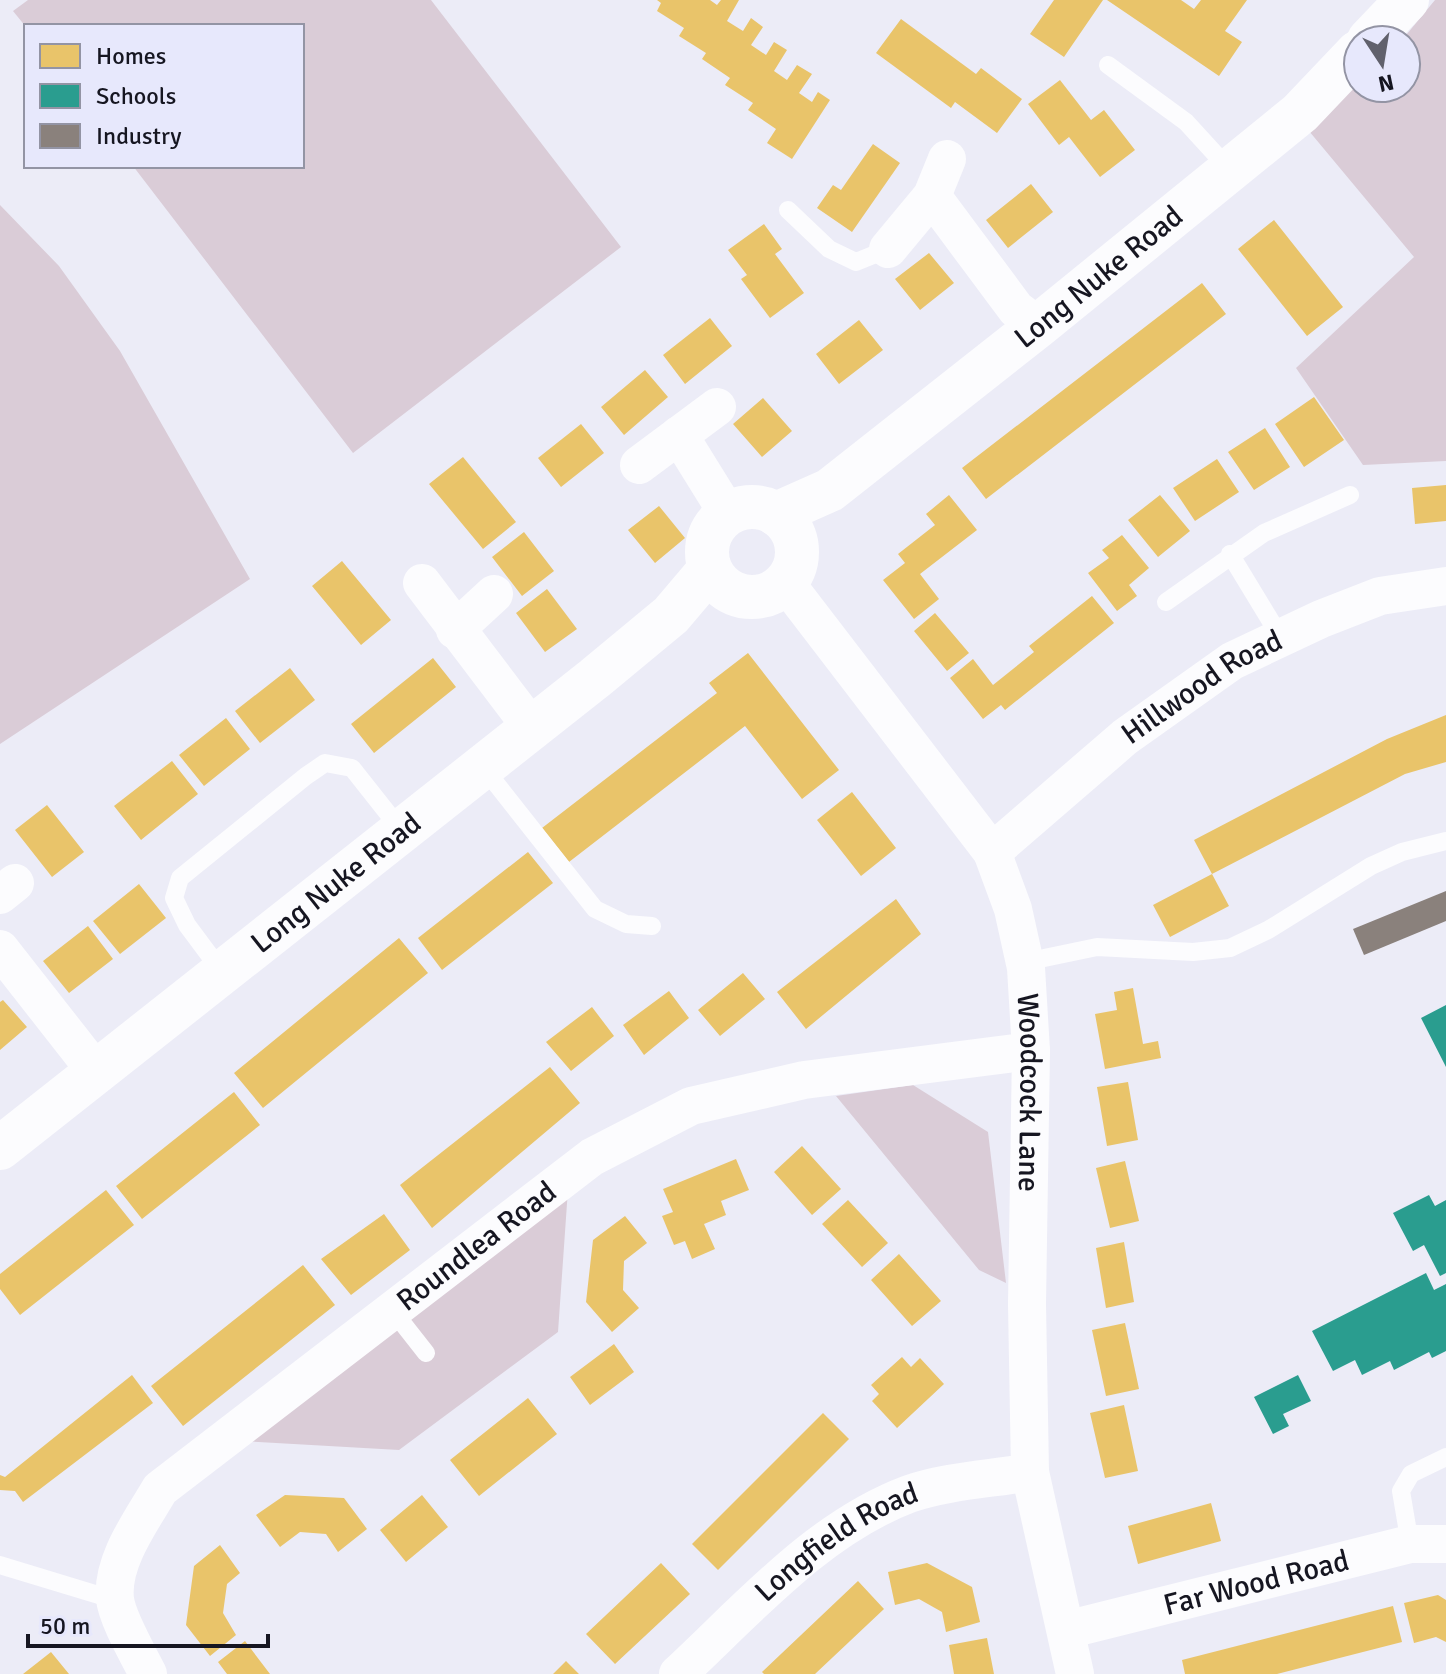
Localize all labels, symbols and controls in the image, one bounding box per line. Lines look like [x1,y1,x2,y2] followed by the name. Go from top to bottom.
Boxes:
[24,24,304,168] legend
[1342,24,1422,104] north arrow
[96,41,166,71] text: Homes
[1376,68,1396,98] text: N
[96,81,176,111] text: Schools
[96,121,182,151] text: Industry
[1007,197,1190,356] street label: Long Nuke Road
[1114,622,1288,752] street label: Hillwood Road
[243,804,428,961] street label: Long Nuke Road
[1009,992,1050,1192] street label: Woodcock Lane
[389,1173,563,1319] street label: Roundlea Road
[747,1474,923,1610] street label: Longfield Road
[1160,1541,1353,1623] street label: Far Wood Road
[28,1598,268,1648] scale bar
[40,1611,90,1641] text: 50 m

